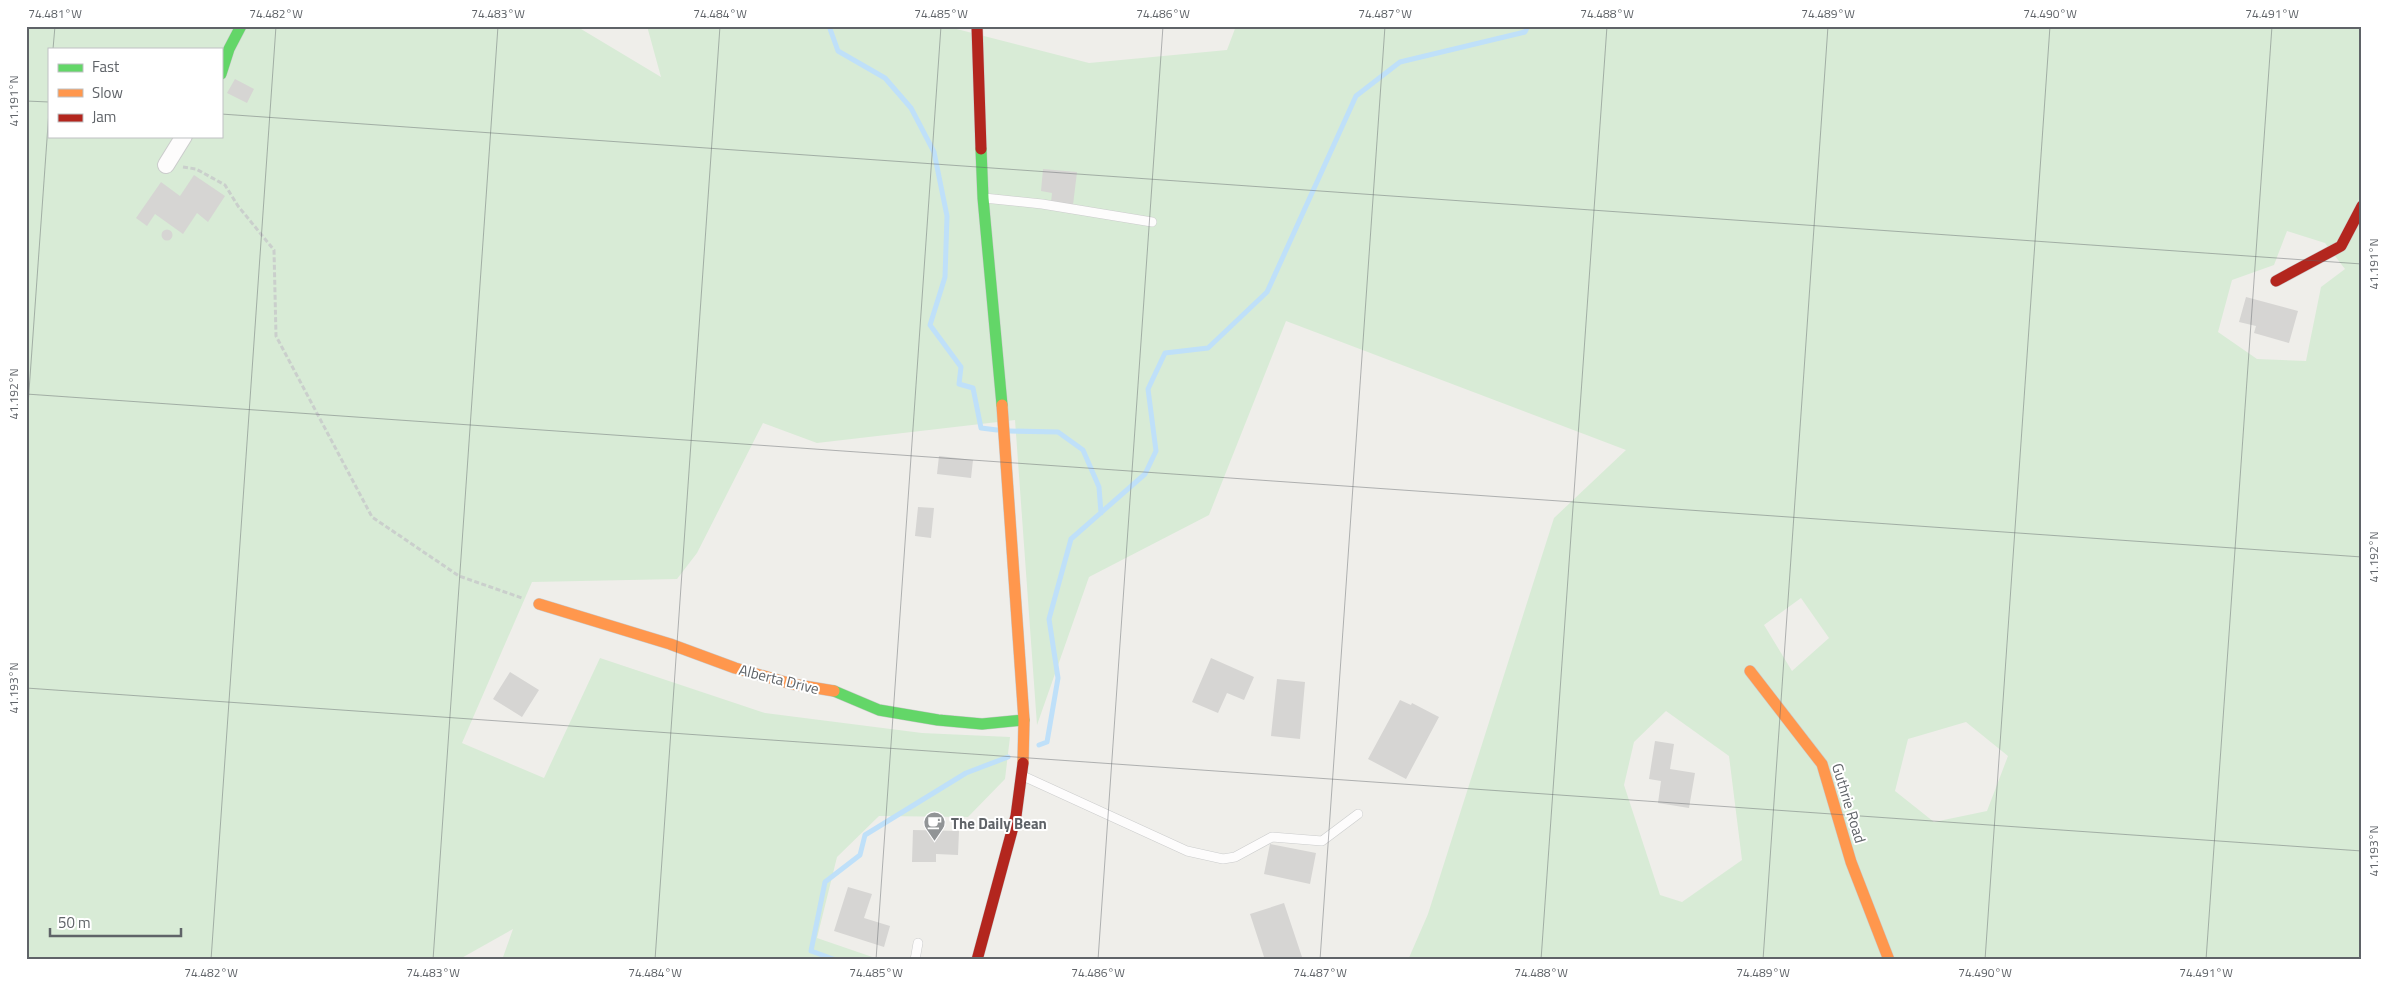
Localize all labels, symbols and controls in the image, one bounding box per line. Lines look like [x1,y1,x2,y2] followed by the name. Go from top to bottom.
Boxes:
[28,4,82,23] text: 74.481°W
[249,4,303,23] text: 74.482°W
[471,4,525,23] text: 74.483°W
[693,4,747,23] text: 74.484°W
[914,4,968,23] text: 74.485°W
[1136,4,1190,23] text: 74.486°W
[1358,4,1412,23] text: 74.487°W
[1580,4,1634,23] text: 74.488°W
[1801,4,1855,23] text: 74.489°W
[2023,4,2077,23] text: 74.490°W
[2245,4,2299,23] text: 74.491°W
[48,48,222,138] legend
[92,55,120,78] text: Fast
[4,75,23,127] text: 41.191°N
[92,81,123,104] text: Slow
[92,105,116,128] text: Jam
[2364,238,2383,290] text: 41.191°N
[4,368,23,420] text: 41.192°N
[2364,531,2383,583] text: 41.192°N
[736,658,822,700] street label: Alberta Drive
[4,662,23,714] text: 41.193°N
[1826,760,1872,846] street label: Guthrie Road
[923,811,947,842] cafe icon: The Daily Bean
[951,812,1047,835] place label: The Daily Bean
[2364,825,2383,877] text: 41.193°N
[50,906,181,938] scale bar
[58,911,91,934] text: 50 m
[184,963,238,982] text: 74.482°W
[406,963,460,982] text: 74.483°W
[628,963,682,982] text: 74.484°W
[849,963,903,982] text: 74.485°W
[1071,963,1125,982] text: 74.486°W
[1293,963,1347,982] text: 74.487°W
[1514,963,1568,982] text: 74.488°W
[1736,963,1790,982] text: 74.489°W
[1958,963,2012,982] text: 74.490°W
[2179,963,2233,982] text: 74.491°W

